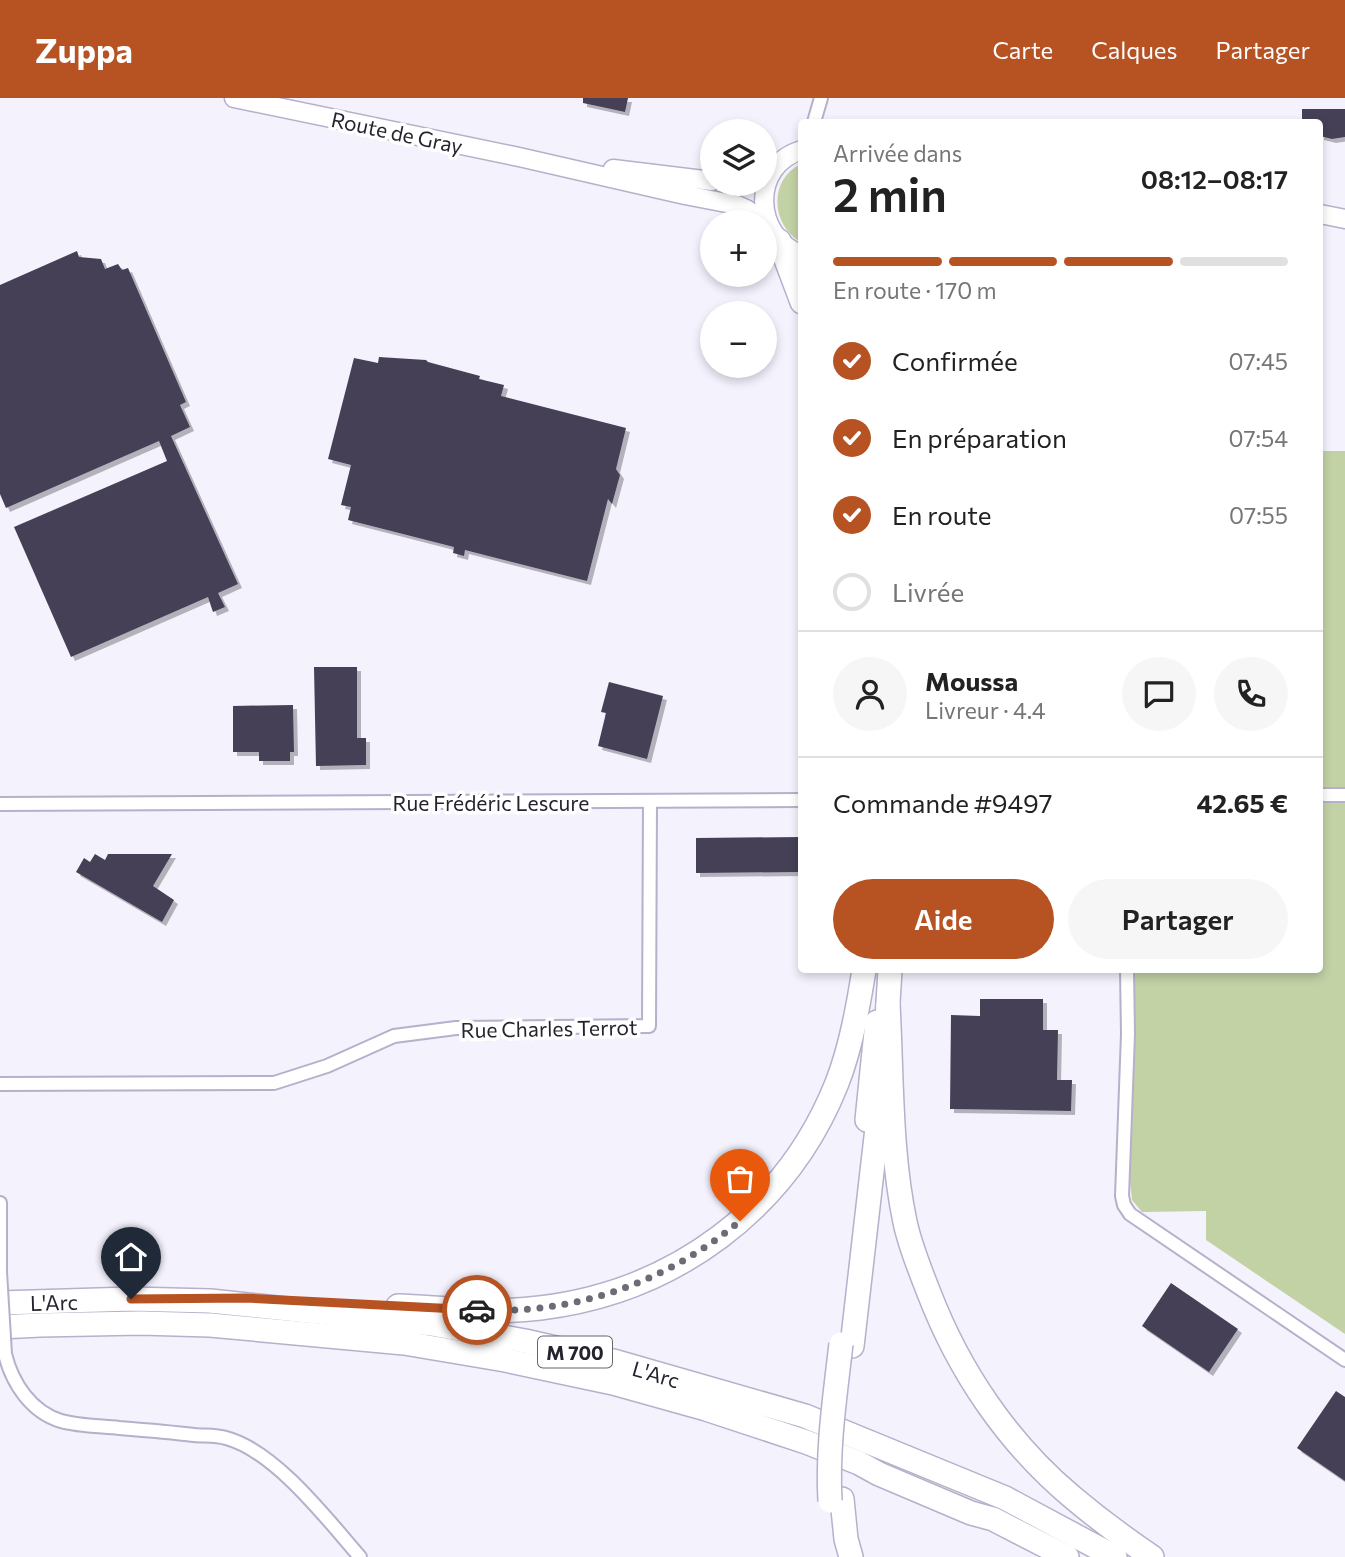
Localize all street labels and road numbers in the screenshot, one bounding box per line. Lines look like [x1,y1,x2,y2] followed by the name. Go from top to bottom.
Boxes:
[329,106,465,158] street label: Route de Gray
[393,790,589,815] street label: Rue Frédéric Lescure
[460,1014,638,1042] street label: Rue Charles Terrot
[30,1288,78,1315] street label: L'Arc
[538,1336,612,1368] road number: M 700
[630,1355,683,1392] street label: L'Arc

